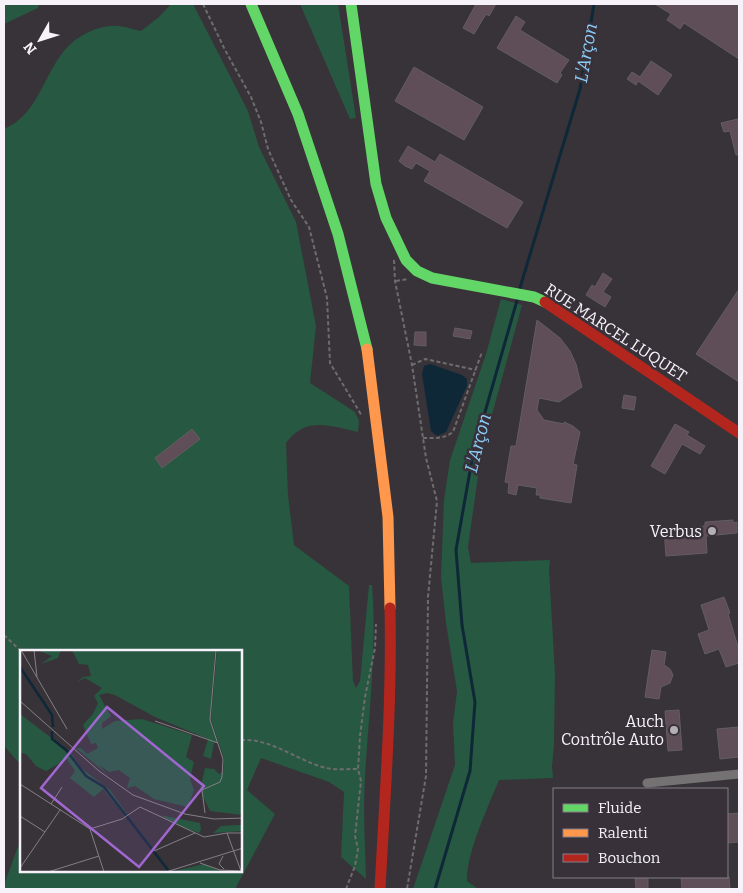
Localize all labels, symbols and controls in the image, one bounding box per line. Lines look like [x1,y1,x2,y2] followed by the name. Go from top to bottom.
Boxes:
[15,15,65,65] north arrow
[570,22,602,84] water label: L'Arçon
[20,38,40,57] text: N
[541,279,690,385] street label: RUE MARCEL LUQUET
[460,411,496,475] water label: L'Arçon
[650,522,702,541] place label: Verbus
[706,525,718,537] marker: Verbus
[20,650,242,873] inset map
[561,712,664,749] place label: Auch Contrôle Auto
[668,724,680,736] marker: Auch Contrôle Auto
[553,788,728,878] legend
[598,799,641,817] text: Fluide
[598,824,648,842] text: Ralenti
[598,849,661,867] text: Bouchon

